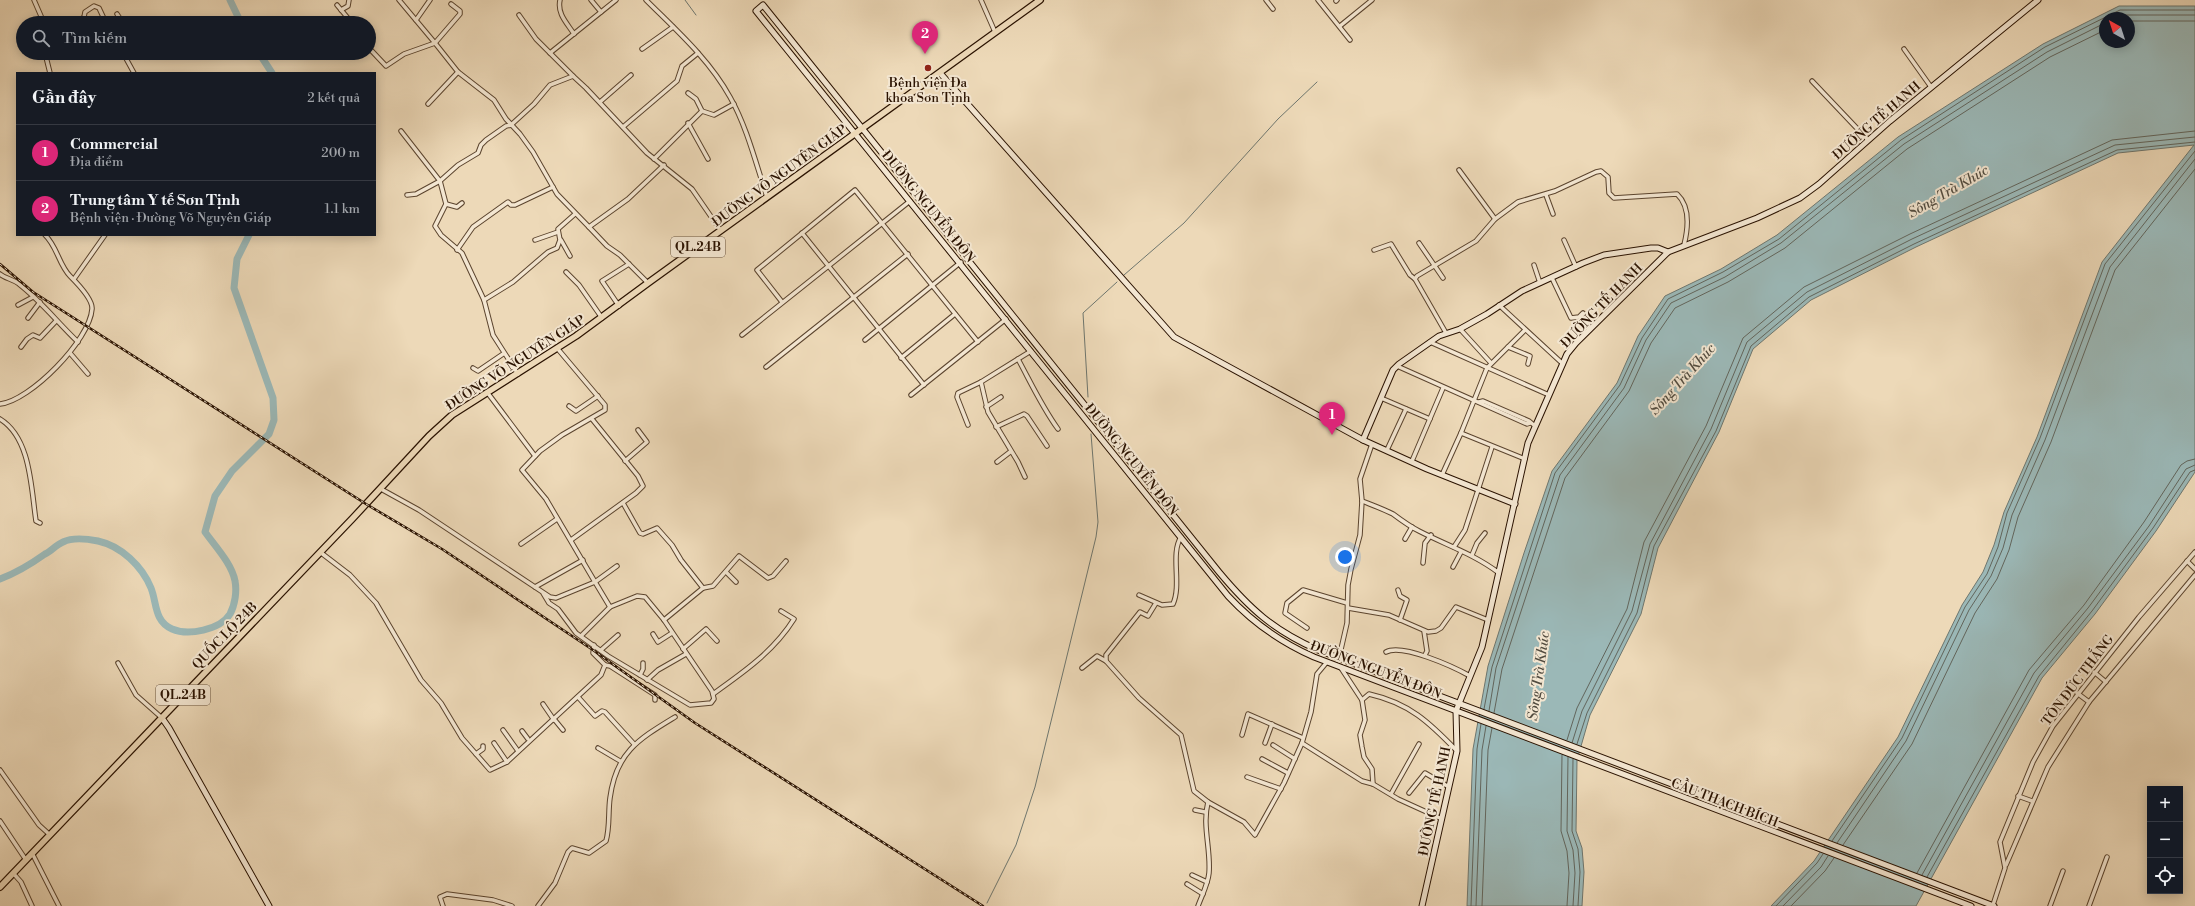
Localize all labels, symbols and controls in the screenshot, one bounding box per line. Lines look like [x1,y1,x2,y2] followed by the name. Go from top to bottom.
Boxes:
[2099,12,2135,48] north arrow
[16,16,376,60] search box
[912,21,938,54] pin: 2
[30,27,52,49] icon: search
[62,29,127,48] text: Tìm kiếm
[923,63,933,73] marker: Bệnh viện Đa khoa Sơn Tịnh
[885,75,971,106] place label: Bệnh viện Đa khoa Sơn Tịnh
[1828,76,1924,163] street label: ĐƯỜNG TẾ HANH
[32,87,96,109] text: Gần đây
[307,90,360,106] text: 2 kết quả
[708,121,850,230] street label: ĐƯỜNG VÕ NGUYÊN GIÁP
[70,135,158,154] text: Commercial
[42,145,48,161] text: 1
[321,145,360,161] text: 200 m
[878,146,981,266] street label: ĐƯỜNG NGUYỄN ĐÔN
[70,154,123,170] text: Địa điểm
[1905,161,1992,222] water label: Sông Trà Khúc
[70,191,240,210] text: Trung tâm Y tế Sơn Tịnh
[41,201,49,217] text: 2
[325,201,360,217] text: 1.1 km
[70,210,271,226] text: Bệnh viện · Đường Võ Nguyên Giáp
[671,237,725,257] road number: QL.24B
[1556,258,1647,351] street label: ĐƯỜNG TẾ HANH
[442,311,588,414] street label: ĐƯỜNG VÕ NGUYÊN GIÁP
[1646,340,1720,419] water label: Sông Trà Khúc
[1081,399,1184,519] street label: ĐƯỜNG NGUYỄN ĐÔN
[1319,402,1345,435] pin: 1
[1335,547,1355,567] your location
[187,597,261,673] street label: QUỐC LỘ 24B
[1524,630,1554,722] water label: Sông Trà Khúc
[2036,630,2117,729] street label: TÔN ĐỨC THẮNG
[1308,635,1445,702] street label: ĐƯỜNG NGUYỄN ĐÔN
[156,685,210,705] road number: QL.24B
[1414,744,1454,857] street label: ĐƯỜNG TẾ HANH
[1669,773,1782,831] street label: CẦU THẠCH BÍCH
[2147,786,2183,894] map controls
[2147,786,2183,822] button: +
[2147,822,2183,858] button: −
[2147,858,2183,894] button: locate

